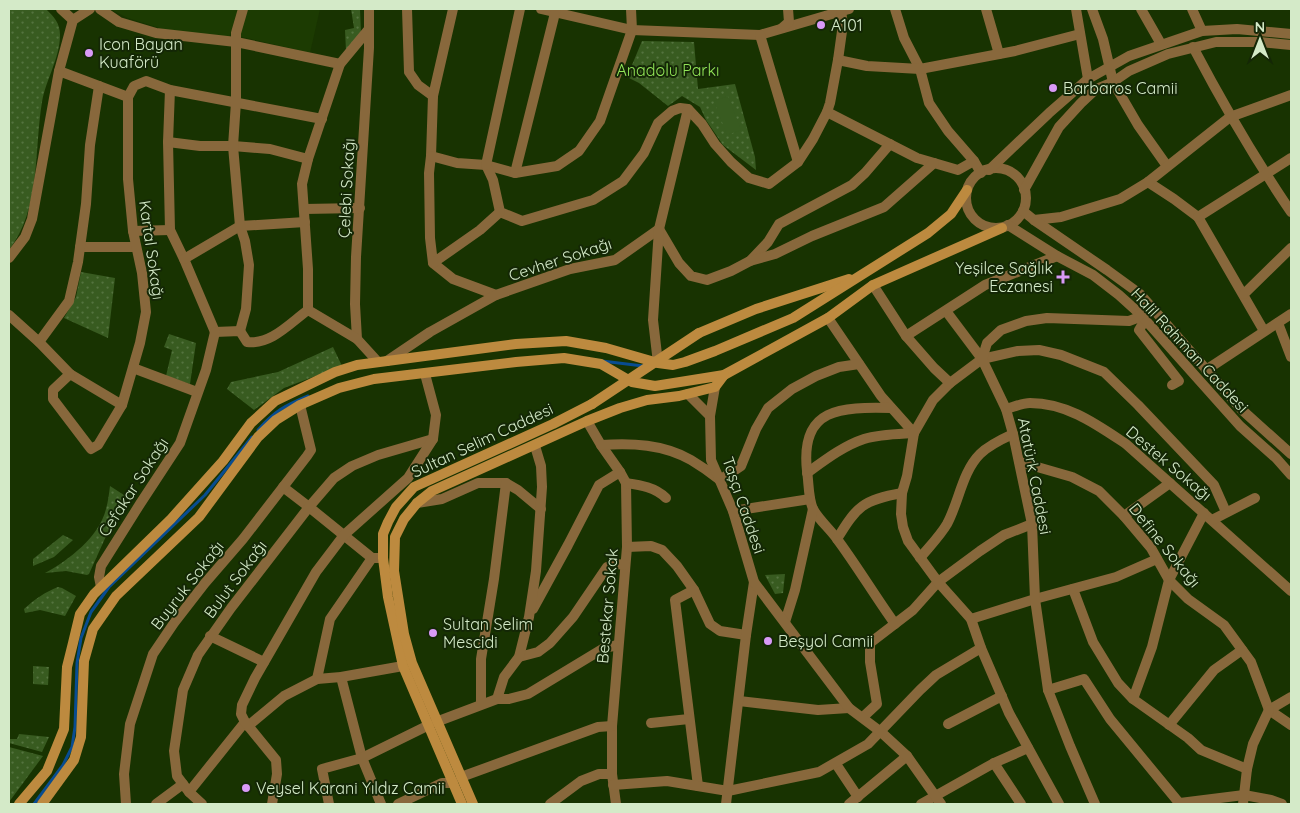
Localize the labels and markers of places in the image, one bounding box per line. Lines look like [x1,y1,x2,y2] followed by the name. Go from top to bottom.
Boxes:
[831,15,863,35] place label: A101
[815,19,827,31] marker: A101
[99,34,183,72] place label: Icon Bayan Kuaförü
[83,47,95,59] marker: Icon Bayan Kuaförü
[1063,78,1178,98] place label: Barbaros Camii
[1047,82,1059,94] marker: Barbaros Camii
[955,258,1053,296] place label: Yeşilce Sağlık Eczanesi
[1057,271,1069,283] marker: Yeşilce Sağlık Eczanesi
[443,614,533,652] place label: Sultan Selim Mescidi
[427,627,439,639] marker: Sultan Selim Mescidi
[778,631,873,651] place label: Beşyol Camii
[762,635,774,647] marker: Beşyol Camii
[256,778,445,798] place label: Veysel Karani Yıldız Camii
[240,782,252,794] marker: Veysel Karani Yıldız Camii

